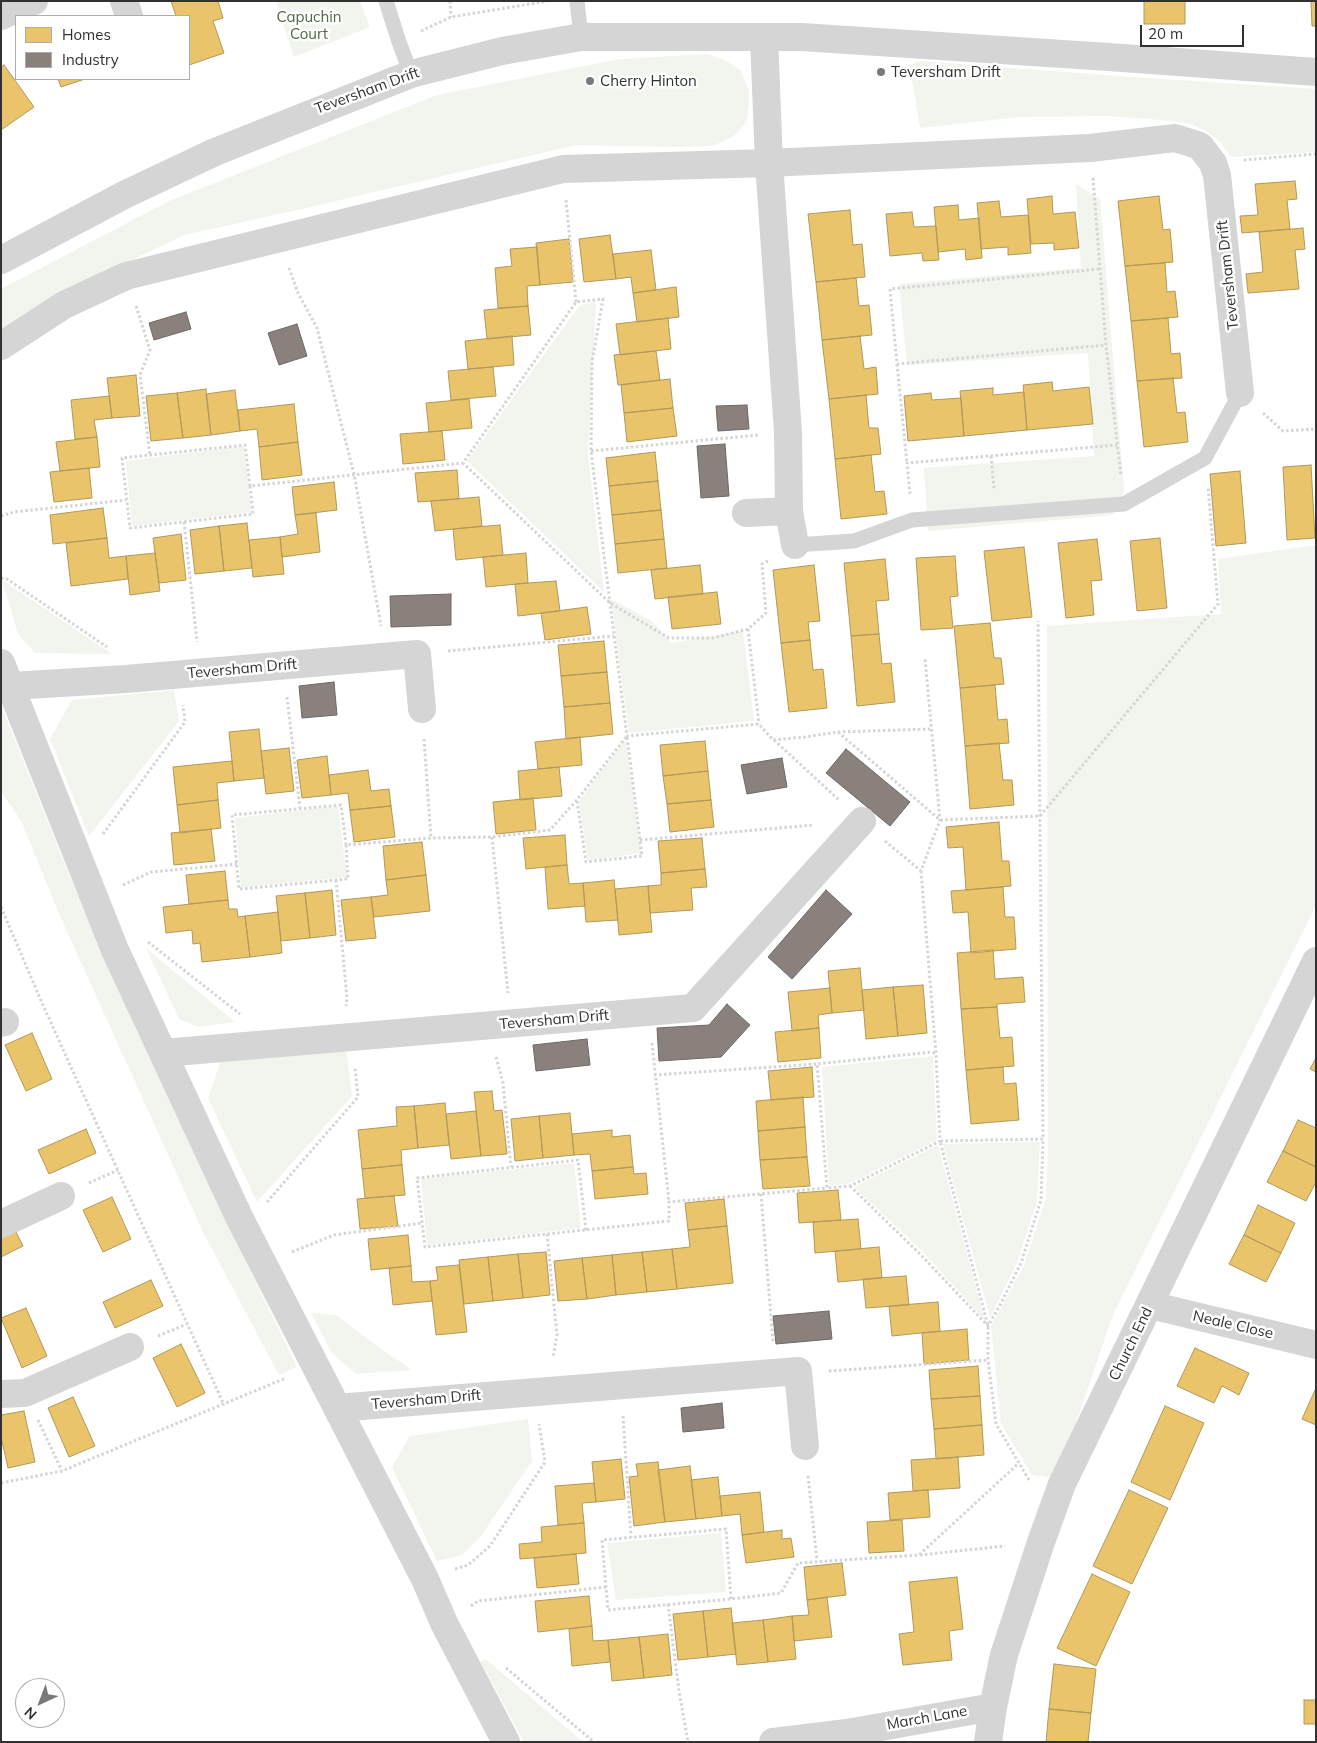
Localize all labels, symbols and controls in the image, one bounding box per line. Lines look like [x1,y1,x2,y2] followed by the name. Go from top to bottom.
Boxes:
[276,8,342,43] park label: Capuchin Court
[15,15,190,80] legend
[1142,15,1246,47] scale bar
[1148,24,1183,43] text: 20 m
[62,25,111,44] text: Homes
[62,50,119,69] text: Industry
[891,63,1001,81] place label: Teversham Drift
[312,64,422,118] street label: Teversham Drift
[875,66,887,78] marker: Teversham Drift
[600,72,697,90] place label: Cherry Hinton
[584,75,596,87] marker: Cherry Hinton
[1213,219,1243,331] street label: Teversham Drift
[186,655,298,683] street label: Teversham Drift
[498,1006,610,1034] street label: Teversham Drift
[1105,1304,1157,1384] street label: Church End
[1191,1307,1275,1343] street label: Neale Close
[370,1386,482,1414] street label: Teversham Drift
[15,1678,65,1728] north arrow
[885,1702,969,1734] street label: March Lane
[20,1703,40,1723] text: N

